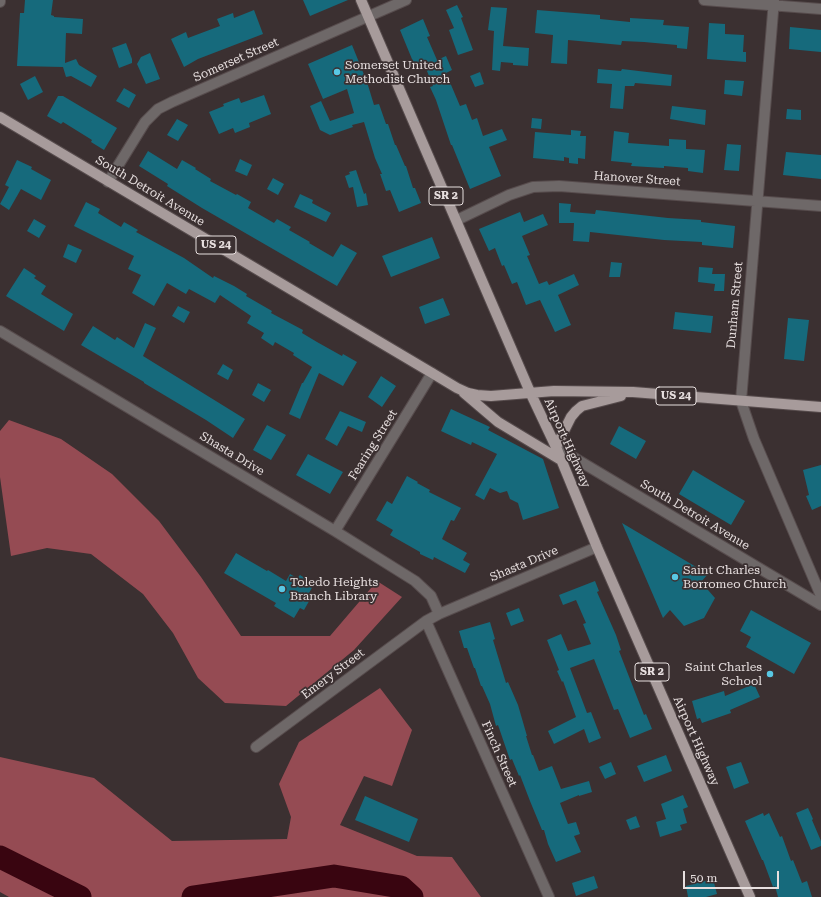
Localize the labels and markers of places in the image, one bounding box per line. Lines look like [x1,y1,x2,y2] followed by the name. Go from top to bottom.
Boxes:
[345,58,450,86] place label: Somerset United Methodist Church
[332,67,342,77] marker: Somerset United Methodist Church
[683,563,787,591] place label: Saint Charles Borromeo Church
[670,572,680,582] marker: Saint Charles Borromeo Church
[290,575,378,603] place label: Toledo Heights Branch Library
[277,584,287,594] marker: Toledo Heights Branch Library
[685,660,762,688] place label: Saint Charles School
[765,669,775,679] marker: Saint Charles School

